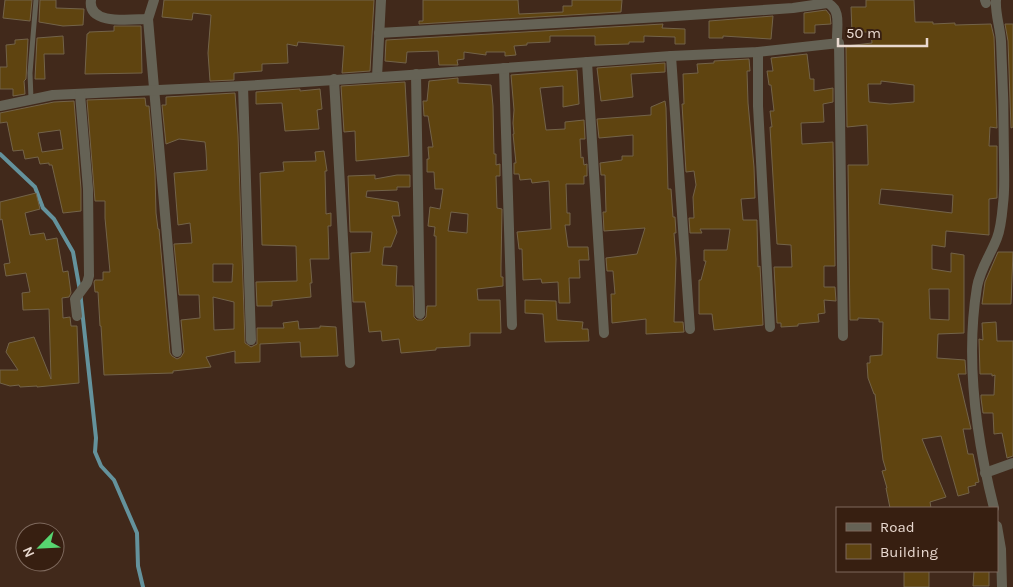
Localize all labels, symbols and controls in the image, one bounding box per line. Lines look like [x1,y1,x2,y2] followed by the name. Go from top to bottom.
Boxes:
[838,15,927,47] scale bar
[846,24,881,42] text: 50 m
[836,507,998,572] legend
[880,518,915,536] text: Road
[15,522,65,572] north arrow
[880,543,938,561] text: Building
[19,544,38,560] text: N

